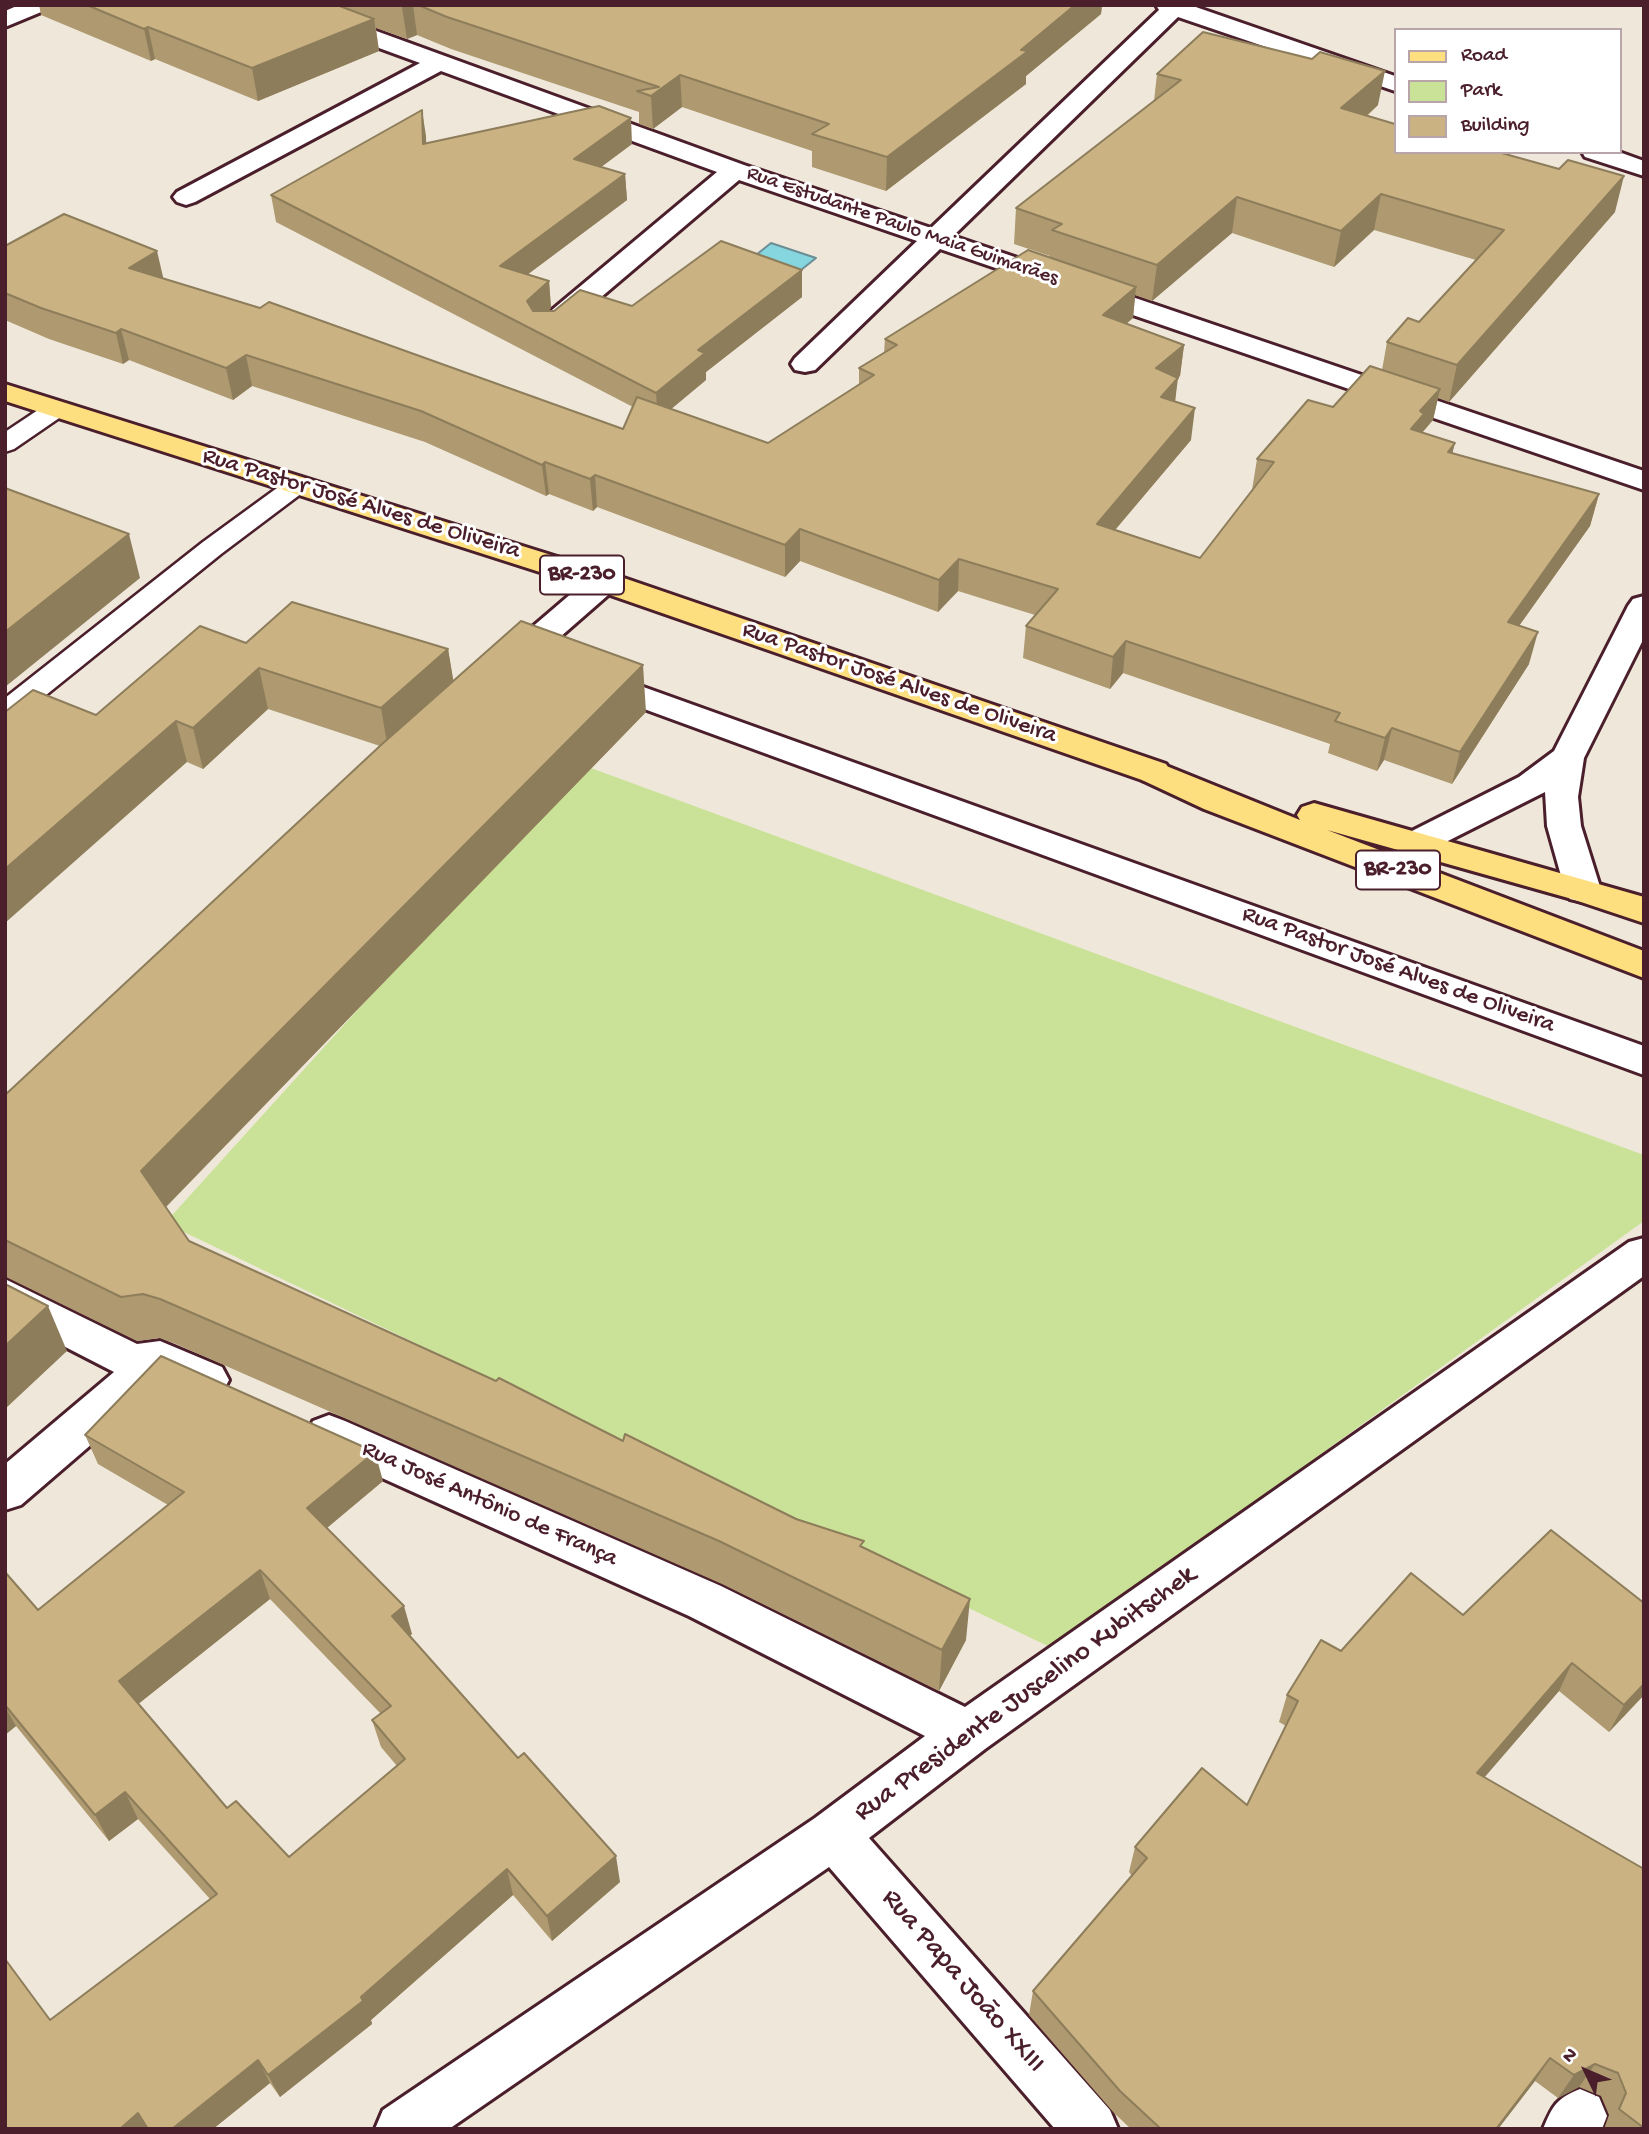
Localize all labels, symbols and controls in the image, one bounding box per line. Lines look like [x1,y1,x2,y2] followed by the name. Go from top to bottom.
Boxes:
[1394,28,1621,154] legend
[1461,44,1507,69] text: Road
[1461,79,1501,104] text: Park
[1461,114,1530,139] text: Building
[743,162,1061,292] street label: Rua Estudante Paulo Maia Guimarães
[199,443,523,567] street label: Rua Pastor José Alves de Oliveira
[540,555,624,594] road number: BR-230
[738,617,1060,751] street label: Rua Pastor José Alves de Oliveira
[1356,850,1440,890] road number: BR-230
[1238,901,1558,1041] street label: Rua Pastor José Alves de Oliveira
[357,1436,621,1574] street label: Rua José Antônio de França
[848,1560,1204,1830] street label: Rua Presidente Juscelino Kubitschek
[873,1883,1051,2081] street label: Rua Papa João XXIII
[1551,2036,1621,2106] north arrow
[1558,2044,1583,2069] text: N

